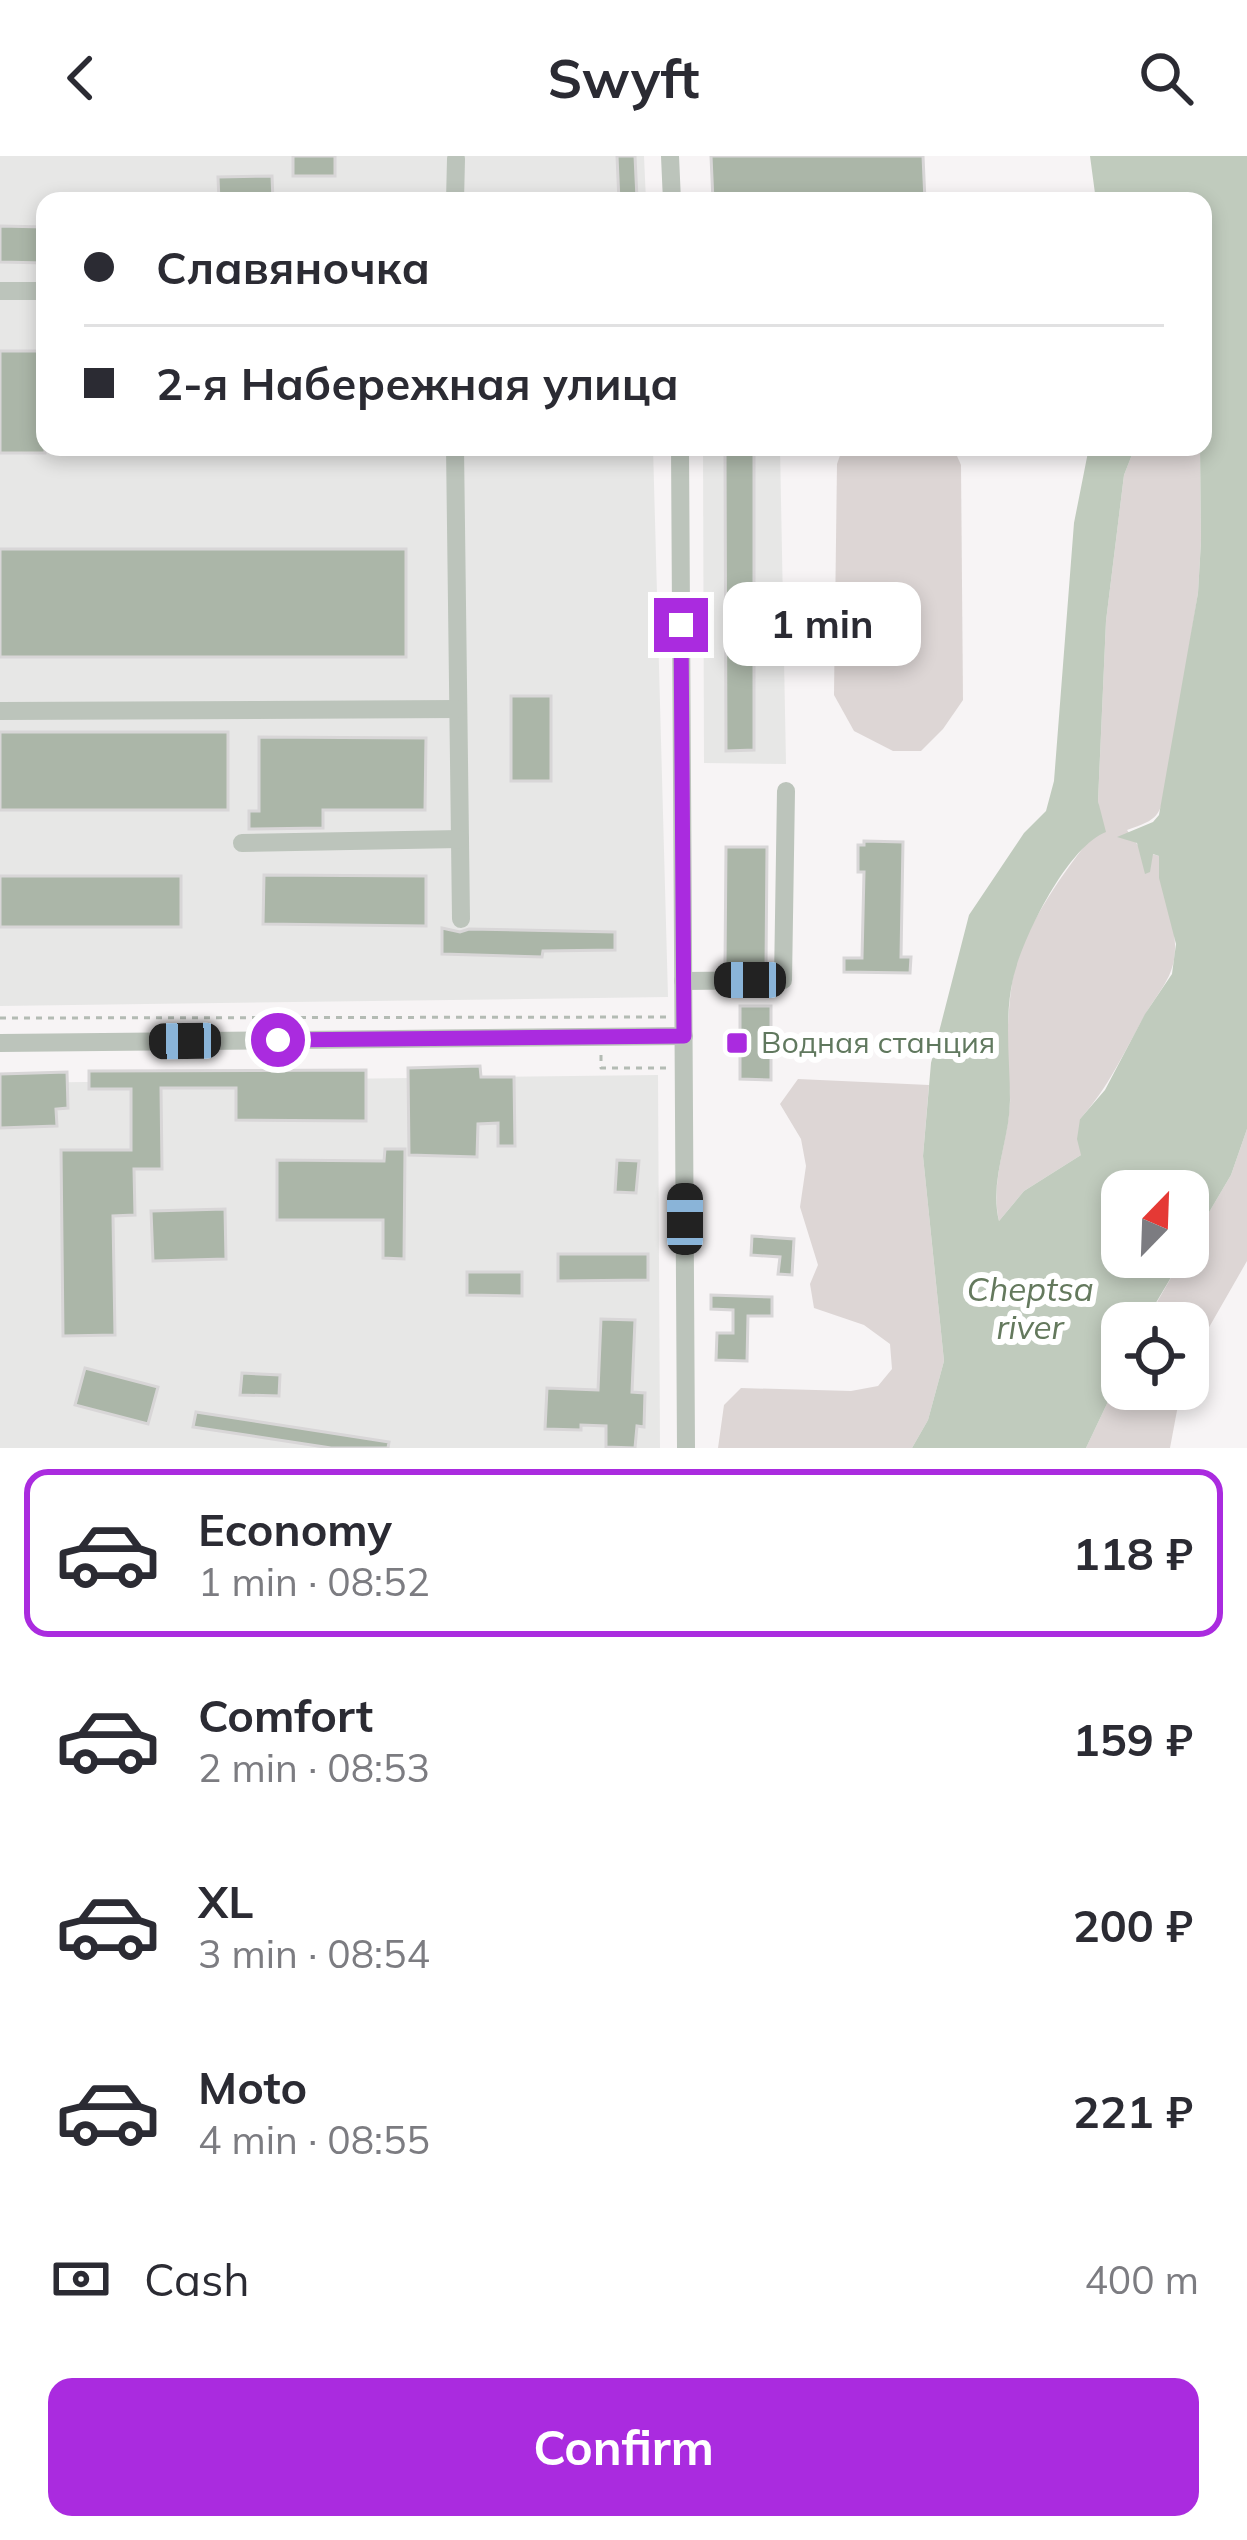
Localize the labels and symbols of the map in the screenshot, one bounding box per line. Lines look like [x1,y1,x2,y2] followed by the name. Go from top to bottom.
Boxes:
[723,583,921,667] callout: 1 min
[654,598,708,652] route end
[714,962,786,998] car
[251,1013,305,1067] route start
[149,1022,221,1060] car
[761,1023,995,1061] place label: Водная станция
[724,1030,750,1056] marker: Водная станция
[1101,1170,1209,1278] north arrow
[667,1183,703,1255] car
[966,1268,1094,1347] water label: Cheptsa river

